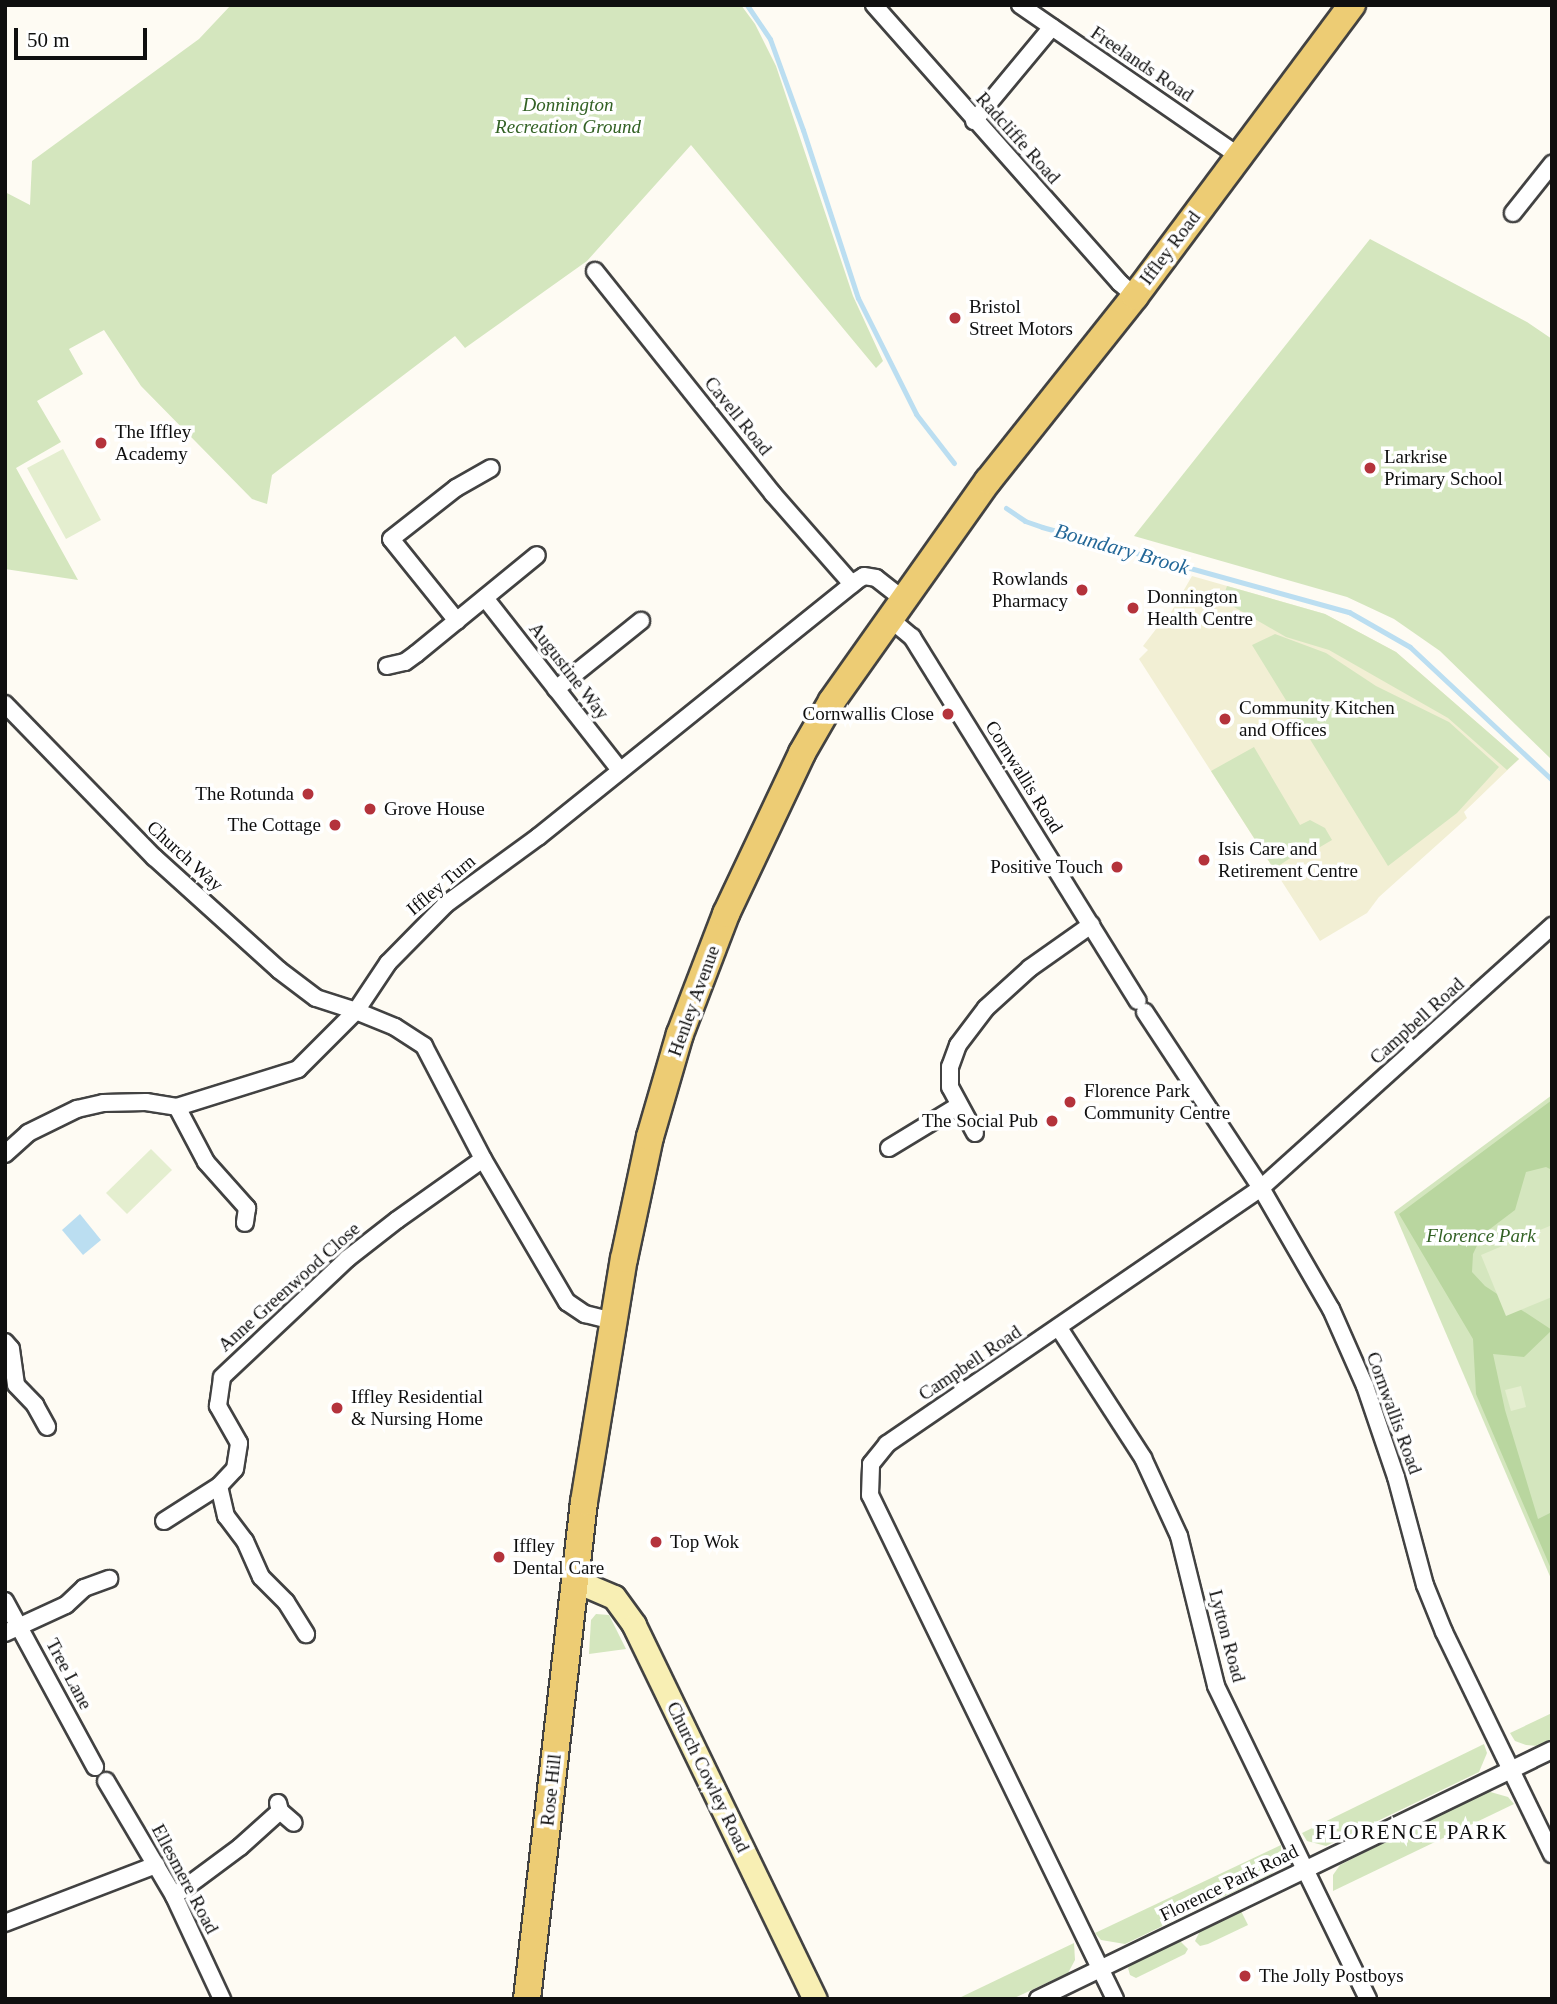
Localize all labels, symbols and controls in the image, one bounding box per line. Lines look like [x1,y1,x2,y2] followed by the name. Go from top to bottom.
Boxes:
[18,14,150,58] scale bar
[1086,21,1198,107] street label: Freelands Road
[27,28,70,52] text: 50 m
[971,88,1065,188] street label: Radcliffe Road
[495,94,641,138] park label: Donnington Recreation Ground
[1135,207,1205,289] street label: Iffley Road
[969,296,1073,340] place label: Bristol Street Motors
[947,310,963,326] marker: Bristol Street Motors
[699,372,777,460] street label: Cavell Road
[115,421,191,465] place label: The Iffley Academy
[93,435,109,451] marker: The Iffley Academy
[1384,446,1503,490] place label: Larkrise Primary School
[1362,460,1378,476] marker: Larkrise Primary School
[1052,518,1192,580] water label: Boundary Brook
[992,568,1068,612] place label: Rowlands Pharmacy
[1074,582,1090,598] marker: Rowlands Pharmacy
[1147,586,1253,630] place label: Donnington Health Centre
[1125,600,1141,616] marker: Donnington Health Centre
[524,618,614,724] street label: Augustine Way
[1239,697,1395,741] place label: Community Kitchen and Offices
[803,703,934,725] place label: Cornwallis Close
[940,706,956,722] marker: Cornwallis Close
[1217,711,1233,727] marker: Community Kitchen and Offices
[980,717,1068,837] street label: Cornwallis Road
[195,783,294,805] place label: The Rotunda
[300,786,316,802] marker: The Rotunda
[384,798,485,820] place label: Grove House
[362,801,378,817] marker: Grove House
[228,814,321,836] place label: The Cottage
[142,816,228,896] street label: Church Way
[327,817,343,833] marker: The Cottage
[1218,838,1358,882] place label: Isis Care and Retirement Centre
[402,850,480,920] street label: Iffley Turn
[1196,852,1212,868] marker: Isis Care and Retirement Centre
[990,856,1103,878] place label: Positive Touch
[1109,859,1125,875] marker: Positive Touch
[663,942,725,1060] street label: Henley Avenue
[1365,973,1469,1069] street label: Campbell Road
[1084,1080,1230,1124] place label: Florence Park Community Centre
[1062,1094,1078,1110] marker: Florence Park Community Centre
[922,1110,1038,1132] place label: The Social Pub
[1044,1113,1060,1129] marker: The Social Pub
[214,1217,364,1357] street label: Anne Greenwood Close
[1426,1225,1536,1247] park label: Florence Park
[914,1320,1026,1406] street label: Campbell Road
[1361,1349,1427,1477] street label: Cornwallis Road
[351,1386,483,1430] place label: Iffley Residential & Nursing Home
[329,1400,345,1416] marker: Iffley Residential & Nursing Home
[670,1531,739,1553] place label: Top Wok
[648,1534,664,1550] marker: Top Wok
[513,1535,604,1579] place label: Iffley Dental Care
[491,1549,507,1565] marker: Iffley Dental Care
[1204,1587,1250,1685] street label: Lytton Road
[41,1635,97,1713] street label: Tree Lane
[662,1698,754,1856] street label: Church Cowley Road
[536,1753,566,1827] street label: Rose Hill
[1317,1819,1507,1845] district label: FLORENCE PARK
[147,1820,223,1938] street label: Ellesmere Road
[1156,1840,1302,1926] street label: Florence Park Road
[1259,1965,1404,1987] place label: The Jolly Postboys
[1237,1968,1253,1984] marker: The Jolly Postboys

